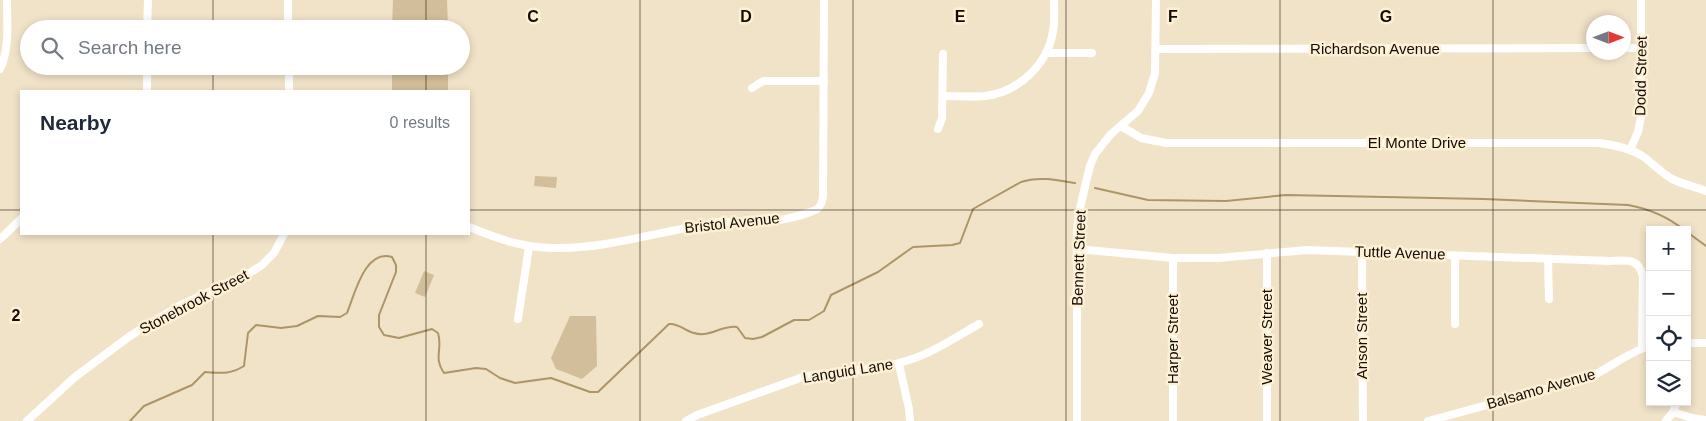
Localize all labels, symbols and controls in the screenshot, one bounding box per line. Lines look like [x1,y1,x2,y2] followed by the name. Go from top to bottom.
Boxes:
[527,8,539,25] text: C
[740,8,752,25] text: D
[955,8,966,25] text: E
[1168,8,1178,25] text: F
[1380,8,1392,25] text: G
[1586,15,1631,60] north arrow
[20,20,470,75] search box
[38,34,66,62] icon: search
[1631,35,1650,116] street label: Dodd Street
[78,37,182,58] text: Search here
[1310,40,1440,57] street label: Richardson Avenue
[40,111,111,134] text: Nearby
[390,114,450,131] text: 0 results
[1368,134,1466,151] street label: El Monte Drive
[684,209,780,236] street label: Bristol Avenue
[1068,209,1089,306] street label: Bennett Street
[1646,226,1691,406] map controls
[1646,226,1691,271] button: +
[1354,242,1446,263] street label: Tuttle Avenue
[136,265,252,337] street label: Stonebrook Street
[1646,271,1691,316] button: −
[1258,288,1275,385] street label: Weaver Street
[1353,292,1370,379] street label: Anson Street
[1164,293,1181,384] street label: Harper Street
[12,307,21,324] text: 2
[1646,316,1691,361] button: locate
[802,355,894,386] street label: Languid Lane
[1646,361,1691,406] button: layers
[1485,365,1597,412] street label: Balsamo Avenue

